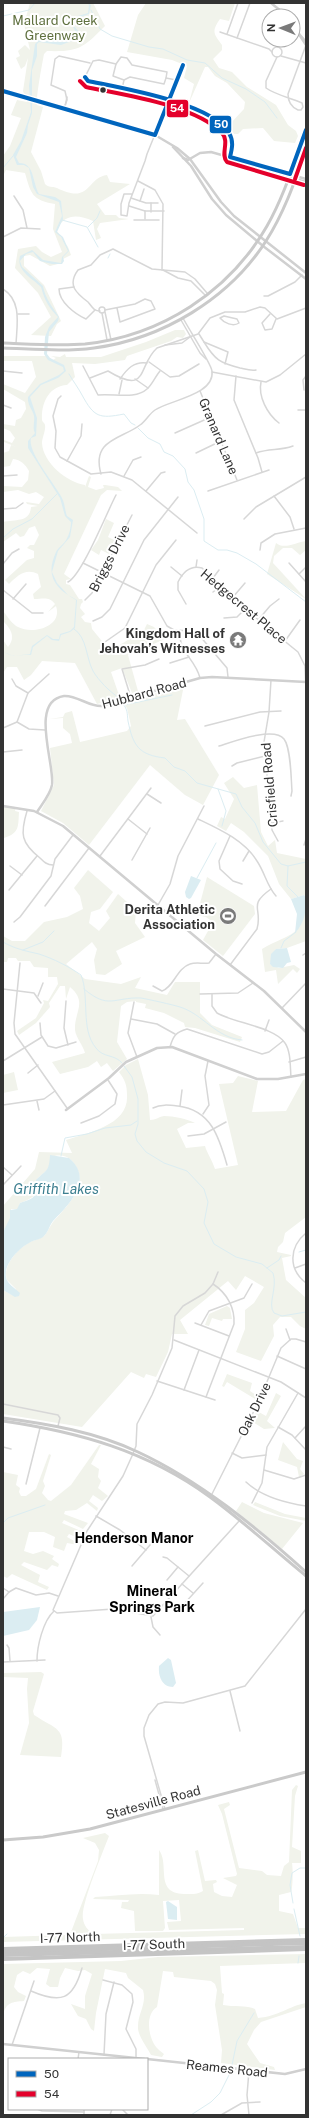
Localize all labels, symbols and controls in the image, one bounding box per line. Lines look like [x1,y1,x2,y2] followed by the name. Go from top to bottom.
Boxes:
[261,8,301,48] north arrow
[12,13,98,43] park label: Mallard Creek Greenway
[265,23,277,32] text: N
[98,85,108,95] unlabelled marker
[166,99,189,118] line badge: 54
[170,102,184,114] text: 54
[209,115,232,134] line badge: 50
[214,118,228,130] text: 50
[196,396,241,477] street label: Granard Lane
[86,522,133,594] street label: Briggs Drive
[198,566,290,647] street label: Hedgecrest Place
[99,626,225,656] place label: Kingdom Hall of Jehovah’s Witnesses
[228,630,248,650] temple icon: Kingdom Hall of Jehovah’s Witnesses
[100,675,188,712] street label: Hubbard Road
[258,742,281,828] street label: Crisfield Road
[125,902,215,932] place label: Derita Athletic Association
[218,906,238,926] sports icon: Derita Athletic Association
[13,1181,99,1197] water label: Griffith Lakes
[235,1380,274,1439] street label: Oak Drive
[74,1530,194,1546] district label: Henderson Manor
[109,1583,195,1615] district label: Mineral Springs Park
[104,1783,202,1822] street label: Statesville Road
[40,1929,101,1946] street label: I-77 North
[123,1936,185,1953] street label: I-77 South
[185,2057,269,2080] street label: Reames Road
[8,2058,148,2110] legend
[44,2067,59,2081] text: 50
[44,2087,60,2101] text: 54

